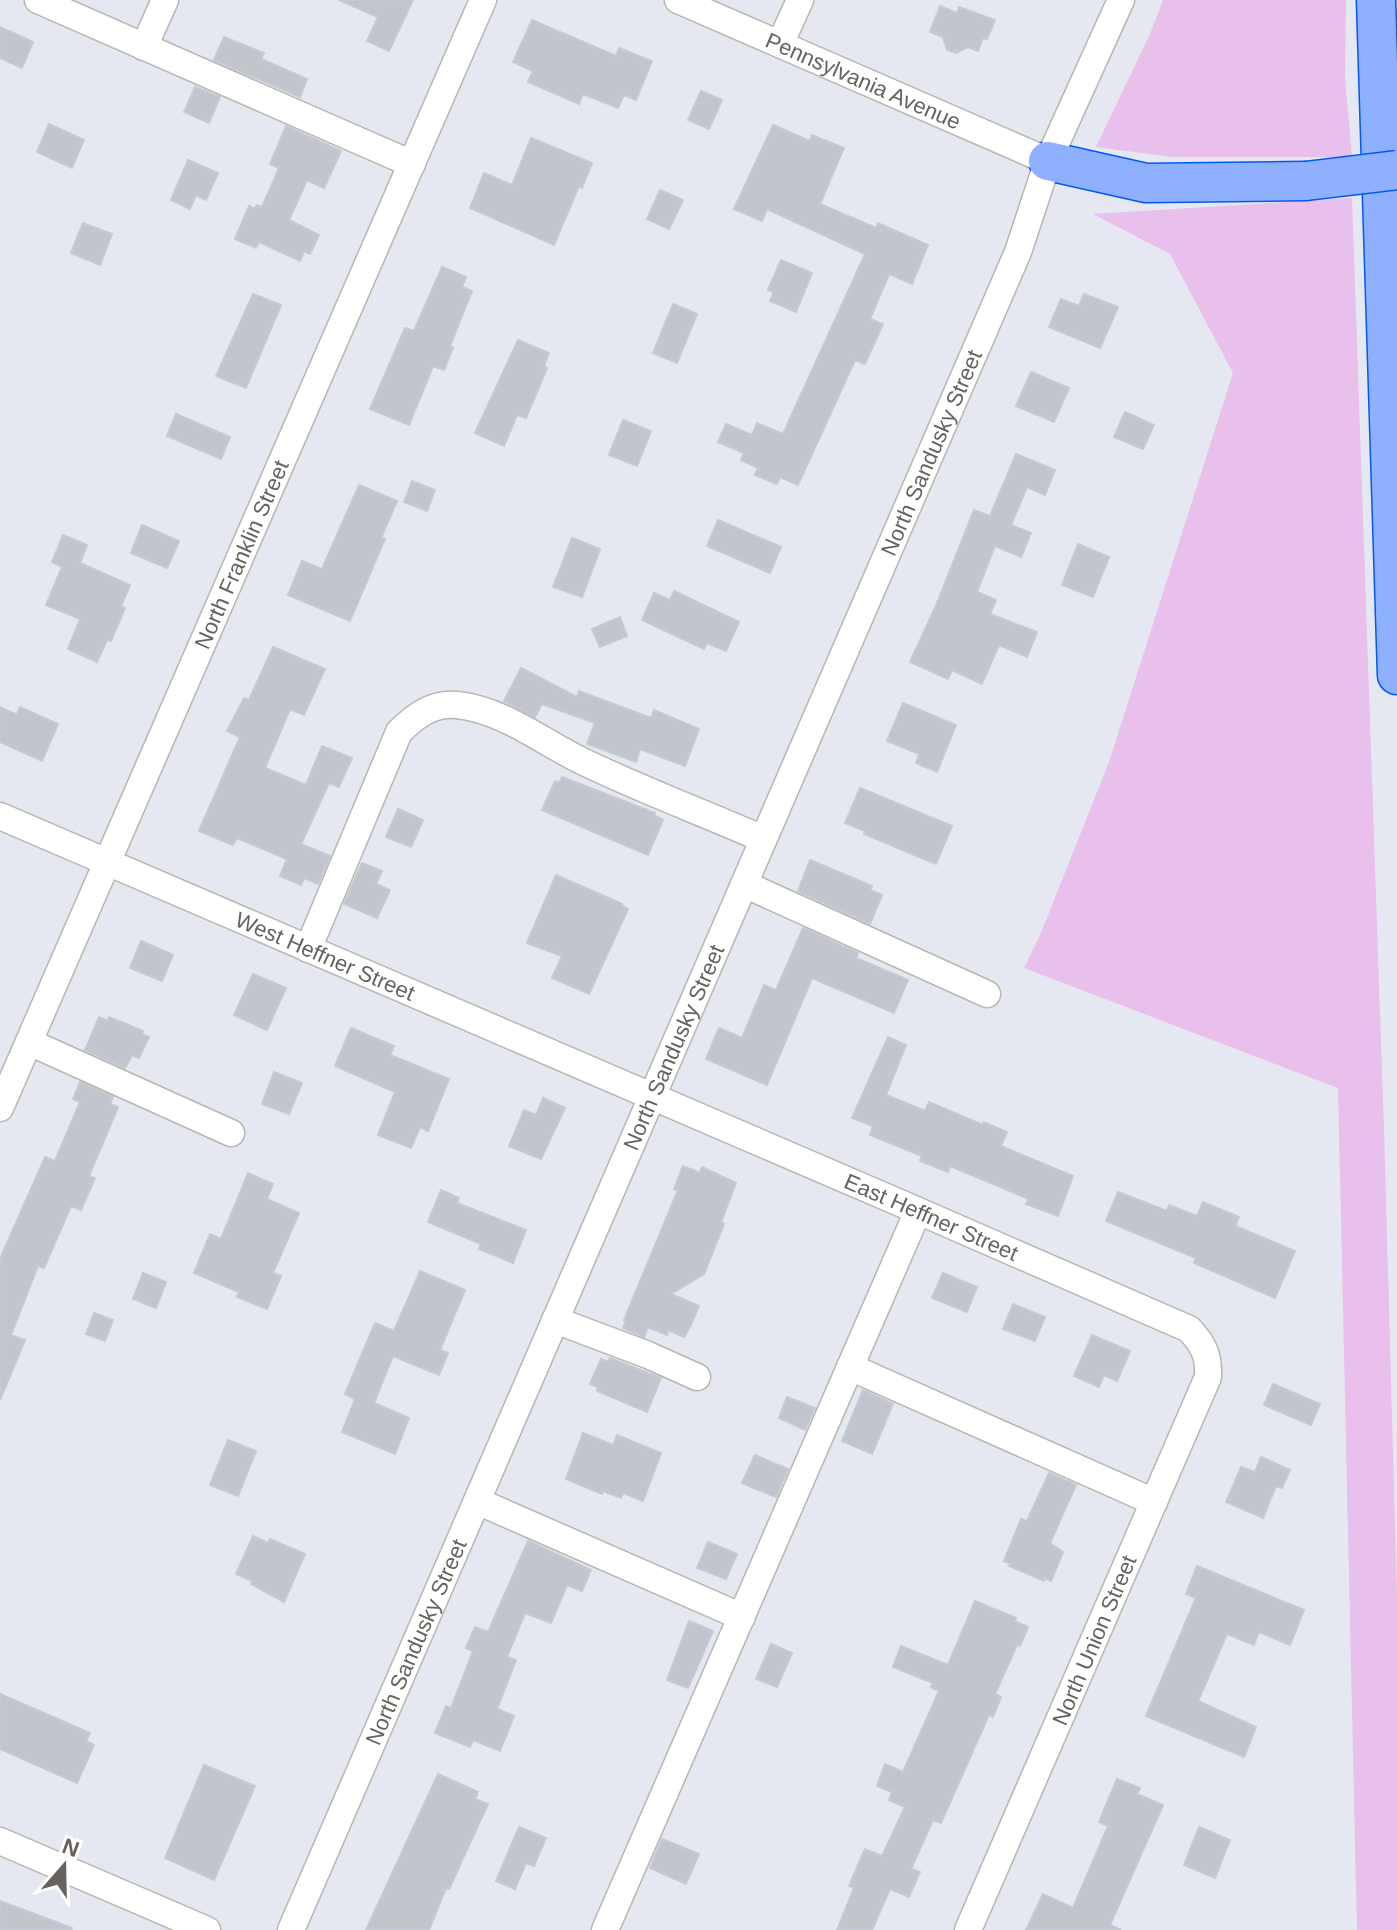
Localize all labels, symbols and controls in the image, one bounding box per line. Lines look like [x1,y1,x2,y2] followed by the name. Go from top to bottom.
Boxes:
[762,28,964,134] street label: Pennsylvania Avenue
[876,346,987,560] street label: North Sandusky Street
[190,456,294,653] street label: North Franklin Street
[232,907,418,1006] street label: West Heffner Street
[618,941,729,1154] street label: North Sandusky Street
[841,1169,1022,1266] street label: East Heffner Street
[361,1535,472,1749] street label: North Sandusky Street
[1047,1551,1142,1729] street label: North Union Street
[24,1826,104,1906] north arrow
[59,1833,82,1862] text: N

